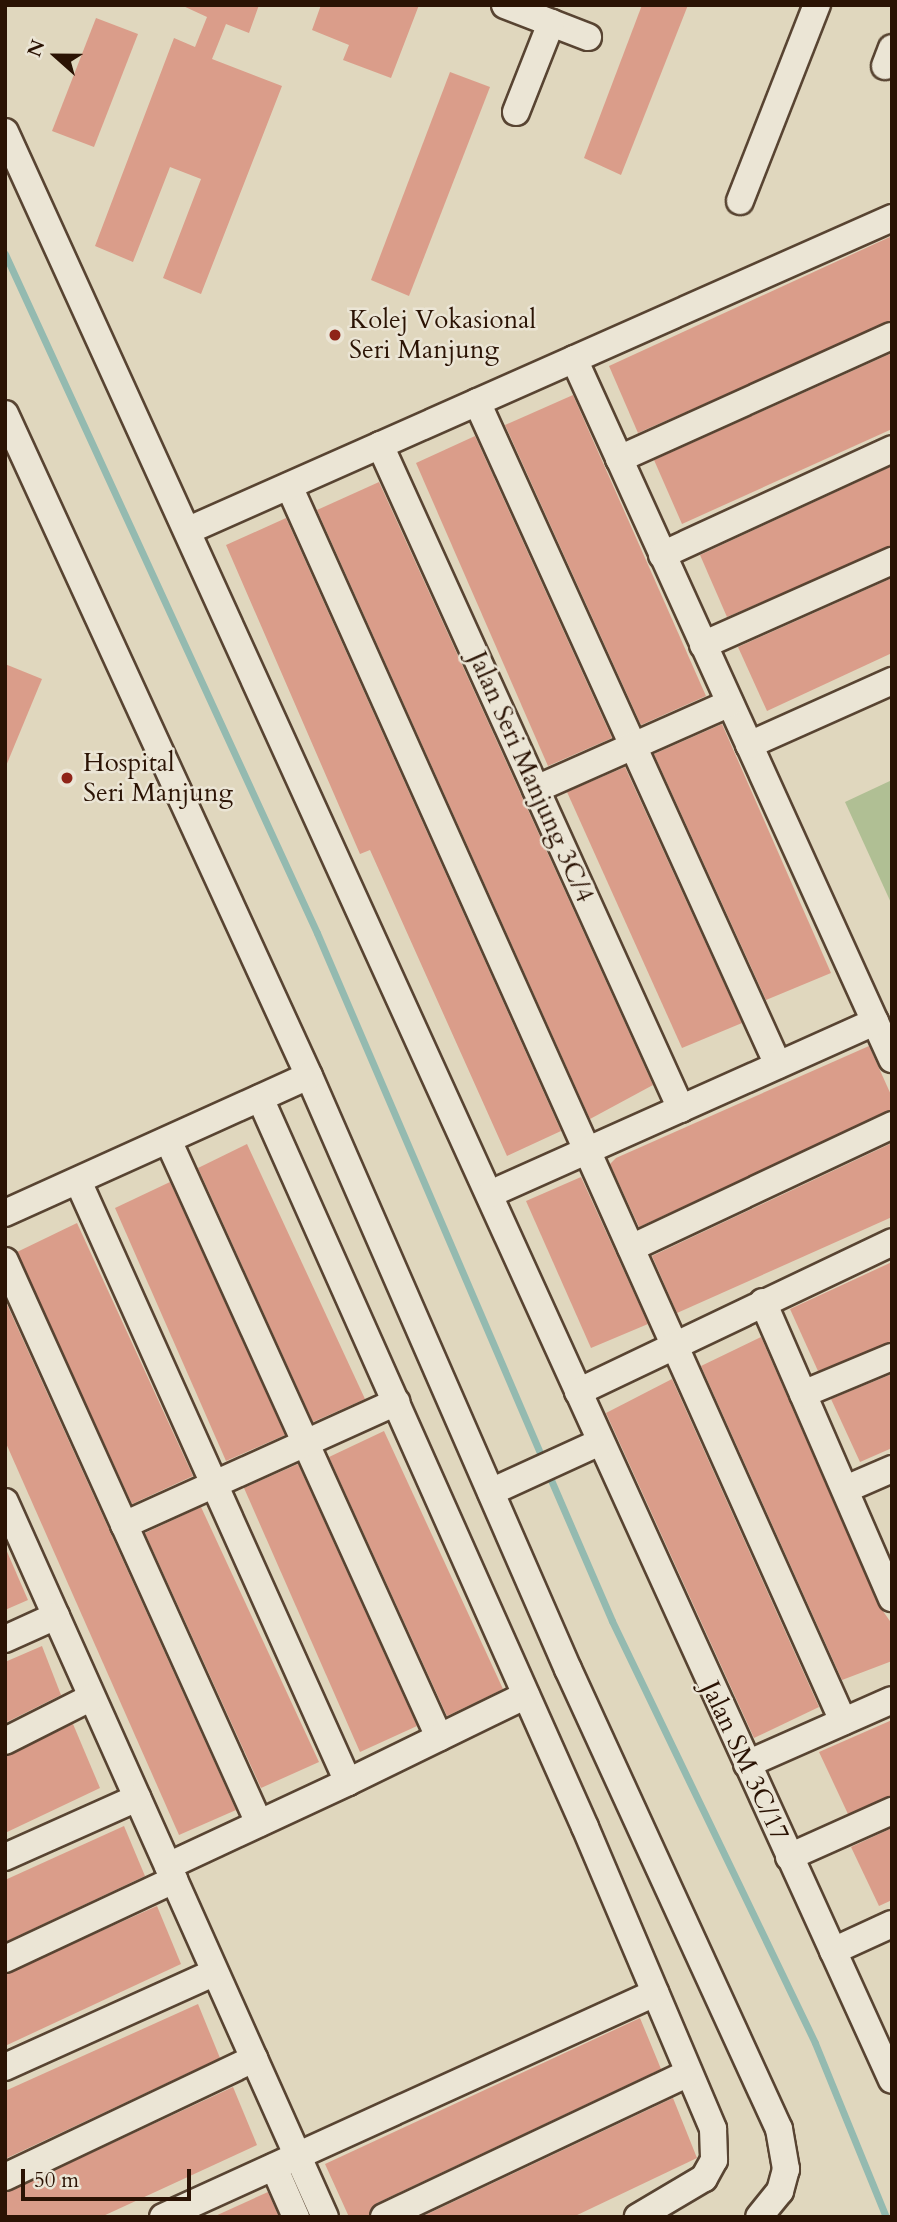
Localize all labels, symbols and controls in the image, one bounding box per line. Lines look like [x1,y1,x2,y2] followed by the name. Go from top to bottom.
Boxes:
[21,21,91,91] north arrow
[21,36,51,61] text: N
[349,304,536,366] place label: Kolej Vokasional Seri Manjung
[327,327,343,343] marker: Kolej Vokasional Seri Manjung
[462,647,600,907] street label: Jalan Seri Manjung 3C/4
[83,747,233,808] place label: Hospital Seri Manjung
[57,768,77,788] marker: Hospital Seri Manjung
[694,1676,796,1846] street label: Jalan SM 3C/17
[24,2156,194,2200] scale bar
[34,2166,79,2195] text: 50 m

